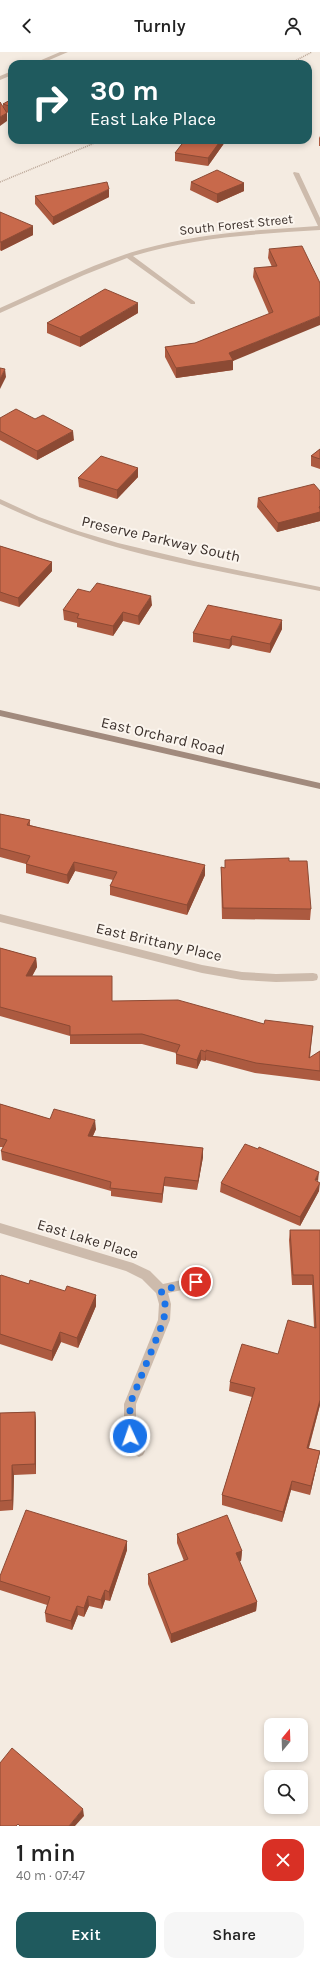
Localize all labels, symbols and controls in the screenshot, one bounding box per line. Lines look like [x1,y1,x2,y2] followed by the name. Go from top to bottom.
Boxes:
[16,15,38,37] icon: back
[134,15,186,37] text: Turnly
[282,15,304,37] icon: person
[90,74,159,107] text: 30 m
[24,76,76,128] icon: right
[90,108,216,130] text: East Lake Place
[179,211,294,238] street label: South Forest Street
[80,512,242,566] street label: Preserve Parkway South
[99,713,227,759] street label: East Orchard Road
[94,919,224,965] street label: East Brittany Place
[35,1215,141,1263] street label: East Lake Place
[179,1265,213,1299] pin
[185,1271,207,1293] icon: arrive
[109,1415,151,1457] position arrow
[264,1718,308,1762] north arrow
[264,1718,308,1814] map controls
[264,1770,308,1814] button: search
[16,1839,76,1867] text: 1 min
[262,1839,304,1881] button: close
[16,1868,85,1883] text: 40 m · 07:47
[16,1912,156,1958] button: Exit
[164,1912,304,1958] button: Share

